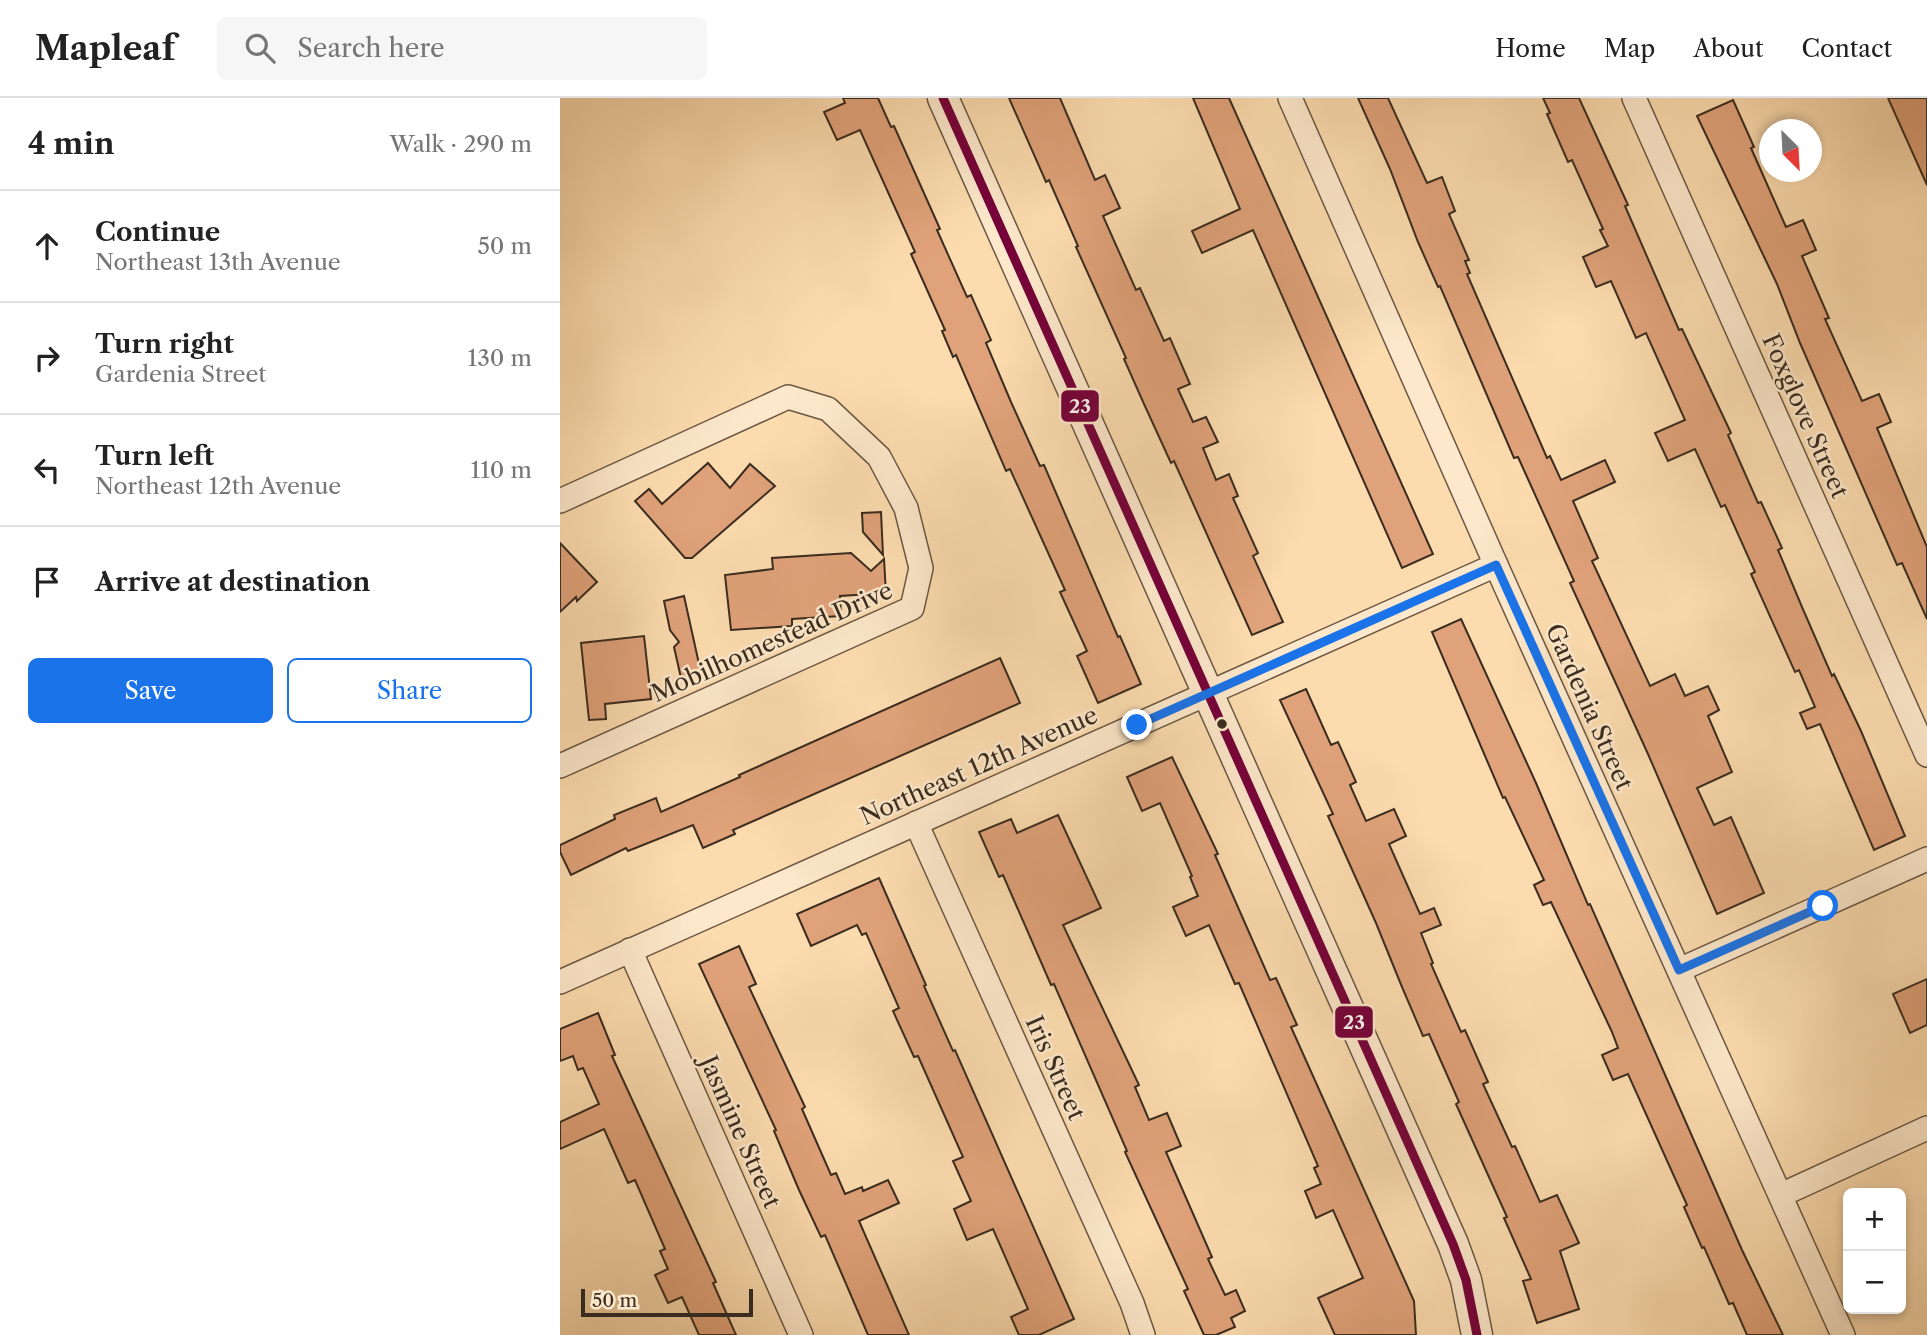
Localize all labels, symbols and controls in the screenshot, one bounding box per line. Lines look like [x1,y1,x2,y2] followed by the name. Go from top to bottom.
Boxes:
[217,17,707,80] search box
[35,28,175,69] text: Mapleaf
[241,29,279,67] icon: search
[297,32,445,64] text: Search here
[1495,34,1566,63] text: Home
[1604,34,1655,63] text: Map
[1693,34,1764,63] text: About
[1802,34,1892,63] text: Contact
[1759,119,1822,182] north arrow
[28,125,114,162] text: 4 min
[390,130,532,158] text: Walk · 290 m
[95,216,220,248] text: Continue
[28,227,66,265] icon: ahead
[477,232,532,260] text: 50 m
[95,248,341,276] text: Northeast 13th Avenue
[95,328,234,360] text: Turn right
[1756,329,1855,503] street label: Foxglove Street
[28,339,66,377] icon: right
[468,344,532,372] text: 130 m
[95,360,267,388] text: Gardenia Street
[1060,389,1100,423] line badge: 23
[1069,395,1091,418] text: 23
[95,440,214,472] text: Turn left
[28,451,66,489] icon: left
[471,456,532,484] text: 110 m
[95,472,341,500] text: Northeast 12th Avenue
[28,563,66,601] icon: arrive
[95,566,370,598] text: Arrive at destination
[647,575,897,708] street label: Mobilhomestead Drive
[1540,619,1639,795] street label: Gardenia Street
[28,658,273,723] button: Save
[287,658,532,723] button: Share
[856,700,1102,831] street label: Northeast 12th Avenue
[1121,709,1152,740] route end
[1215,717,1229,731] unlabelled marker
[1807,890,1838,921] route start
[1334,1005,1374,1039] line badge: 23
[1020,1011,1092,1125] street label: Iris Street
[1343,1011,1365,1034] text: 23
[692,1047,787,1213] street label: Jasmine Street
[1843,1188,1906,1314] map controls
[1843,1188,1906,1251] button: +
[1843,1251,1906,1314] button: −
[581,1286,752,1318] scale bar
[592,1289,637,1312] text: 50 m

